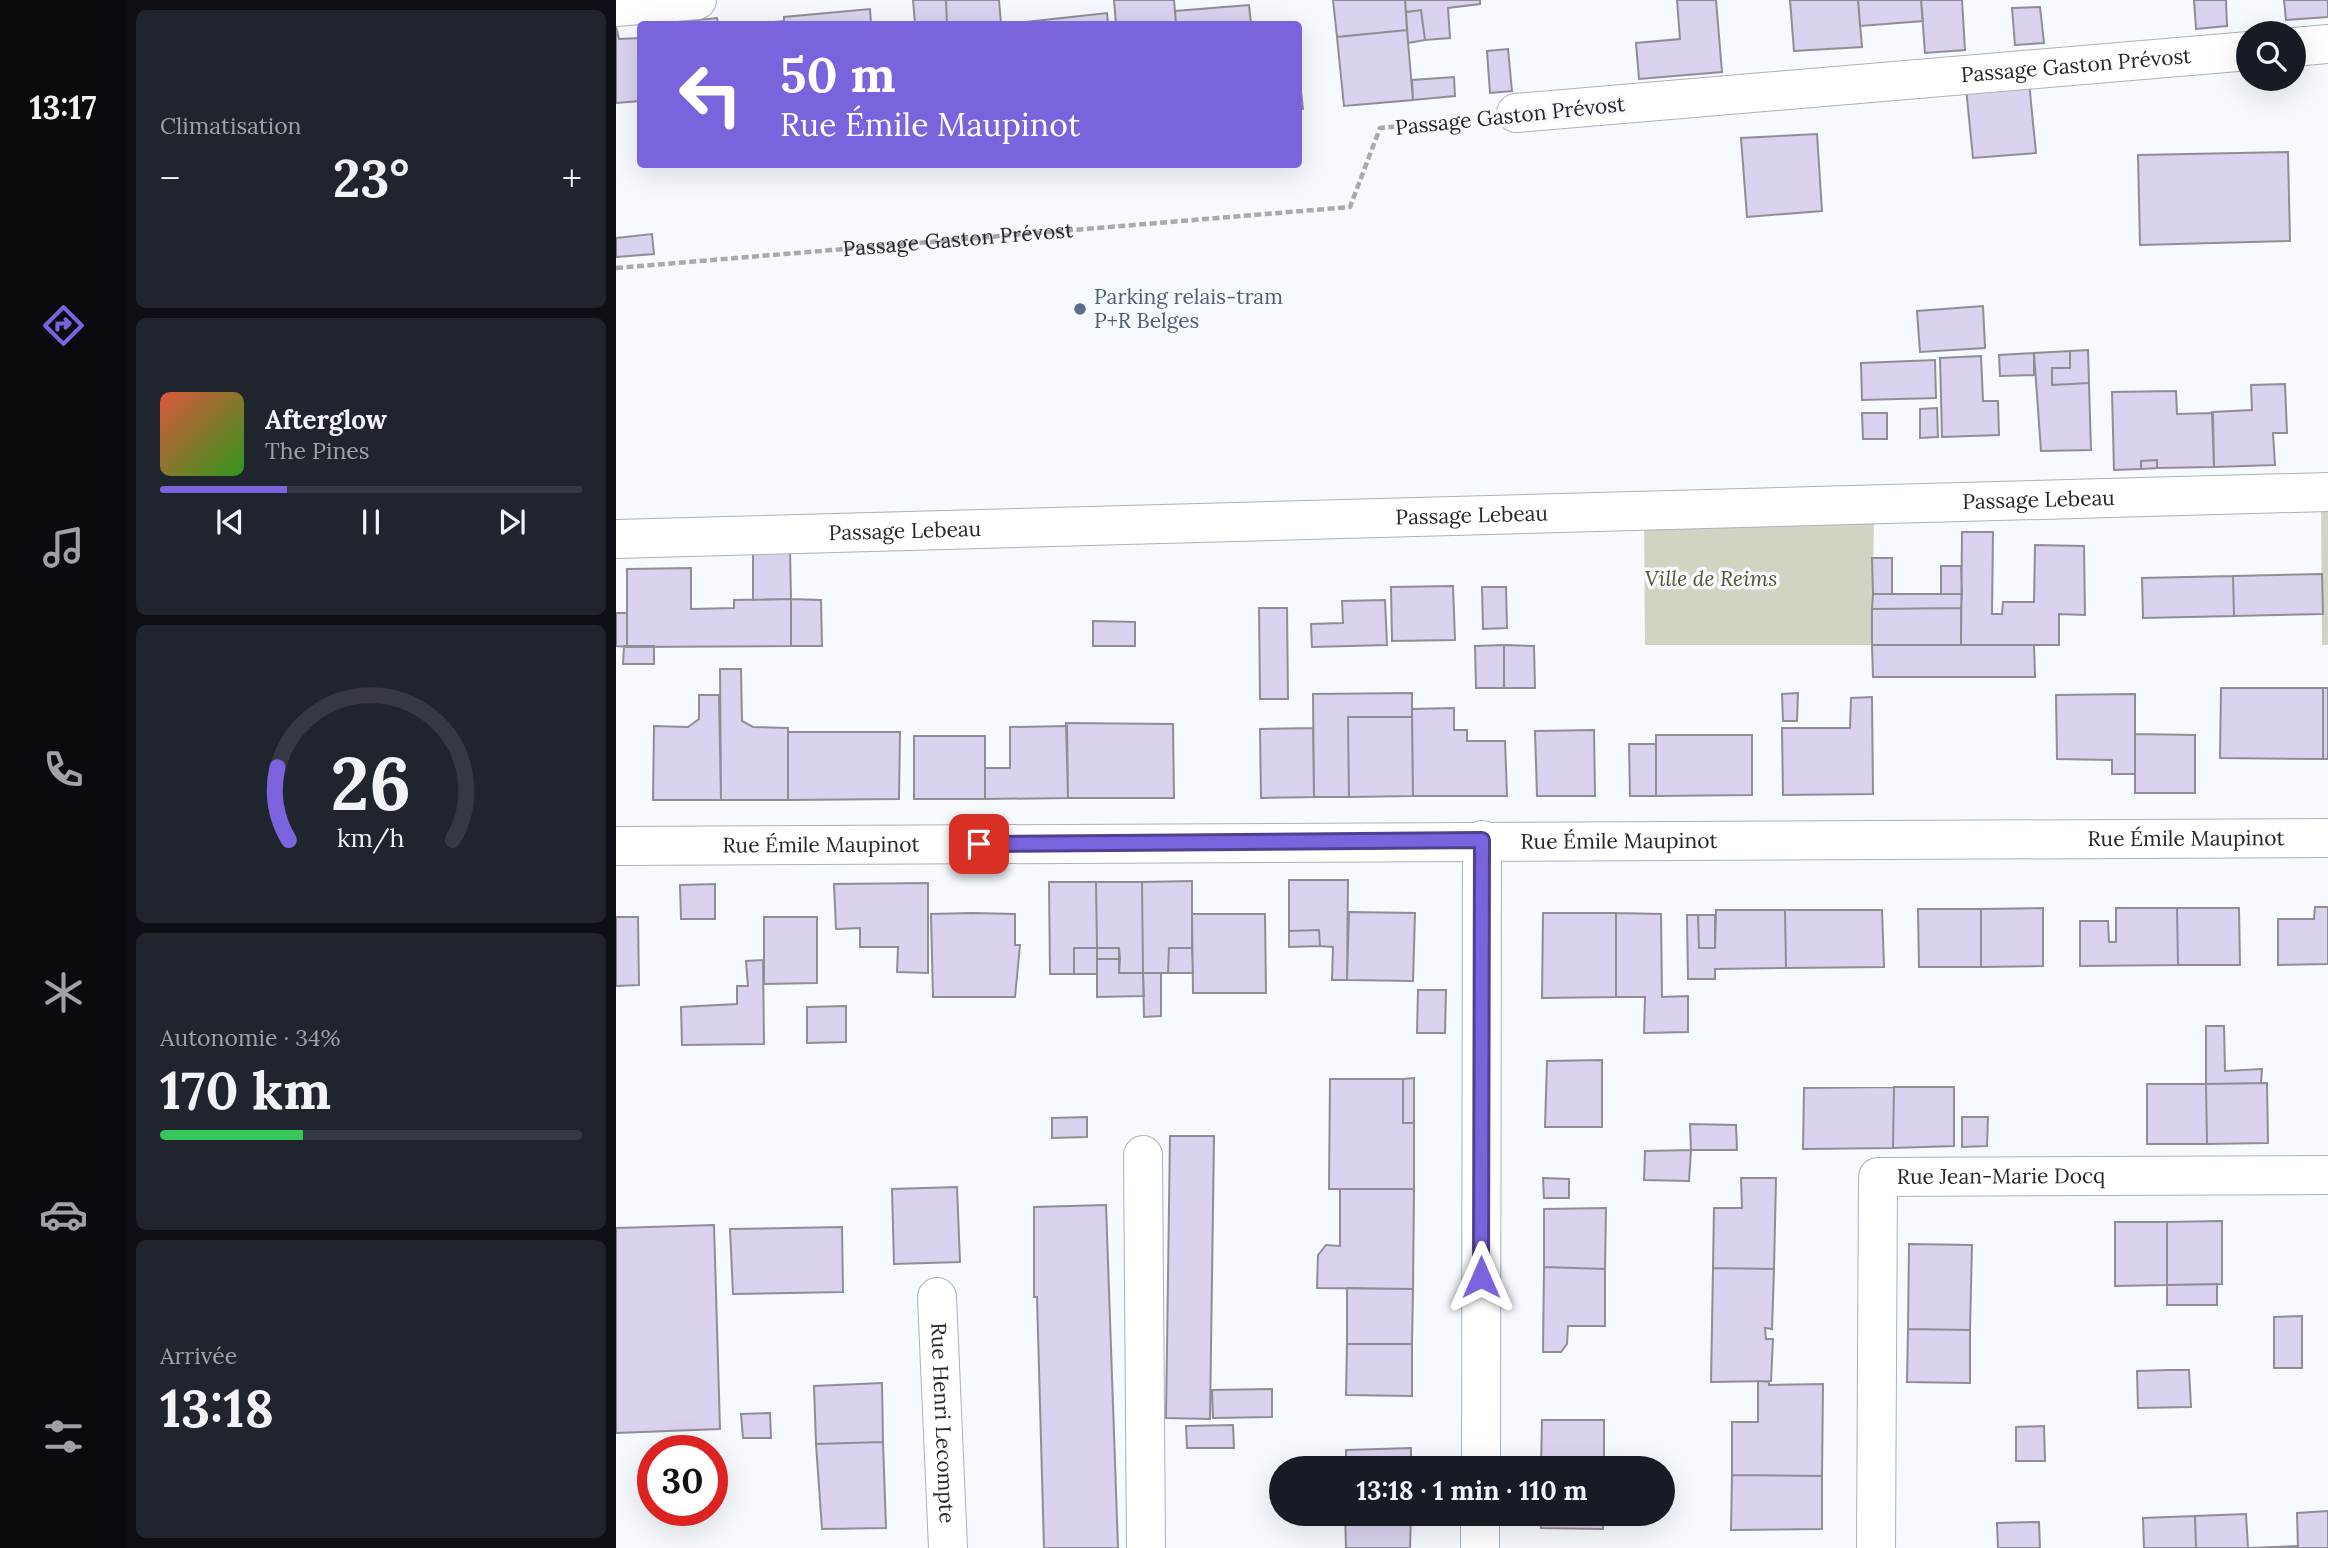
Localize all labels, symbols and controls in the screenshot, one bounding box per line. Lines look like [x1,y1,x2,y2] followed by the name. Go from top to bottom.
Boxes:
[2236,21,2306,91] map controls
[2236,21,2306,91] button: search
[1960,42,2193,88] street label: Passage Gaston Prévost
[780,43,896,105] text: 50 m
[665,49,756,140] icon: left
[30,87,96,128] text: 13:17
[1394,90,1627,141] street label: Passage Gaston Prévost
[780,104,1080,145] text: Rue Émile Maupinot
[160,111,302,140] text: Climatisation
[333,145,409,211] text: 23°
[160,154,180,202] text: −
[562,154,582,202] text: +
[842,216,1075,262] street label: Passage Gaston Prévost
[1094,283,1283,334] place label: Parking relais-tram P+R Belges
[39,301,88,350] icon: directions
[1072,301,1088,317] marker: Parking relais-tram P+R Belges
[265,403,387,436] text: Afterglow
[265,436,370,465] text: The Pines
[1962,484,2115,515] street label: Passage Lebeau
[1395,499,1548,531] street label: Passage Lebeau
[211,503,249,541] icon: previous
[352,503,390,541] icon: pause
[493,503,531,541] icon: next
[828,515,982,546] street label: Passage Lebeau
[39,523,88,572] icon: music
[1645,565,1777,592] park label: Ville de Reims
[331,737,411,830] text: 26
[39,745,88,794] icon: phone
[949,814,1009,874] pin
[337,822,405,854] text: km/h
[2087,824,2286,852] street label: Rue Émile Maupinot
[960,825,998,863] icon: arrive
[1520,827,1719,855] street label: Rue Émile Maupinot
[722,831,921,859] street label: Rue Émile Maupinot
[39,968,88,1017] icon: climate
[160,1023,341,1052] text: Autonomie · 34%
[160,1057,331,1123] text: 170 km
[1897,1162,2105,1190] street label: Rue Jean-Marie Docq
[39,1190,88,1239] icon: car
[1444,1240,1518,1314] position arrow
[925,1322,961,1524] street label: Rue Henri Lecompte
[160,1341,237,1370] text: Arrivée
[160,1375,274,1441] text: 13:18
[39,1412,88,1461] icon: filters
[637,1435,728,1526] speed limit sign: 30
[1357,1474,1587,1507] text: 13:18 · 1 min · 110 m

